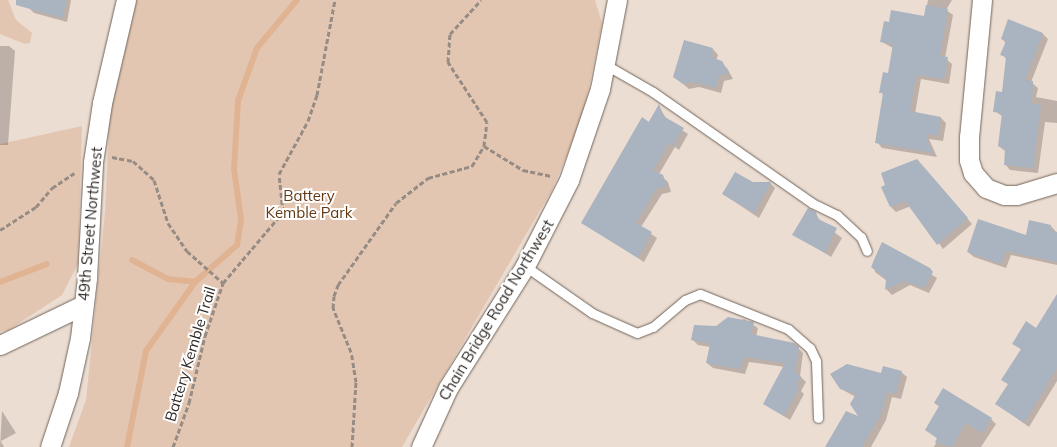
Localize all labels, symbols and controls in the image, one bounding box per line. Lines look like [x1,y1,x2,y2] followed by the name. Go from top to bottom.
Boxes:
[74,146,106,302] street label: 49th Street Northwest
[266,186,352,221] park label: Battery Kemble Park
[435,216,557,404] street label: Chain Bridge Road Northwest
[161,284,219,424] street label: Battery Kemble Trail

